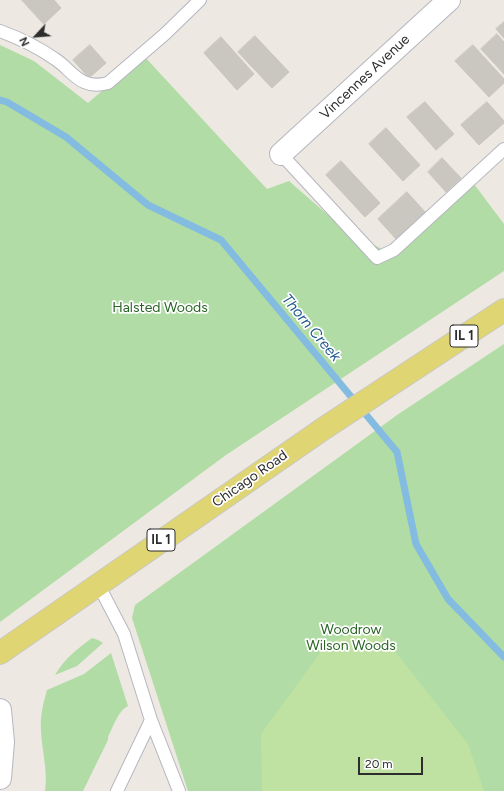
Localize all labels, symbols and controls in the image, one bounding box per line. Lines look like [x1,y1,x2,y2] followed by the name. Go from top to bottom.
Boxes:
[16,16,56,56] north arrow
[317,31,413,123] street label: Vincennes Avenue
[17,35,32,48] text: N
[278,291,344,365] water label: Thorn Creek
[112,300,208,316] park label: Halsted Woods
[450,325,478,347] road number: IL 1
[209,447,291,511] street label: Chicago Road
[147,529,175,551] road number: IL 1
[306,622,396,654] park label: Woodrow Wilson Woods
[360,749,425,775] scale bar
[365,757,393,771] text: 20 m

